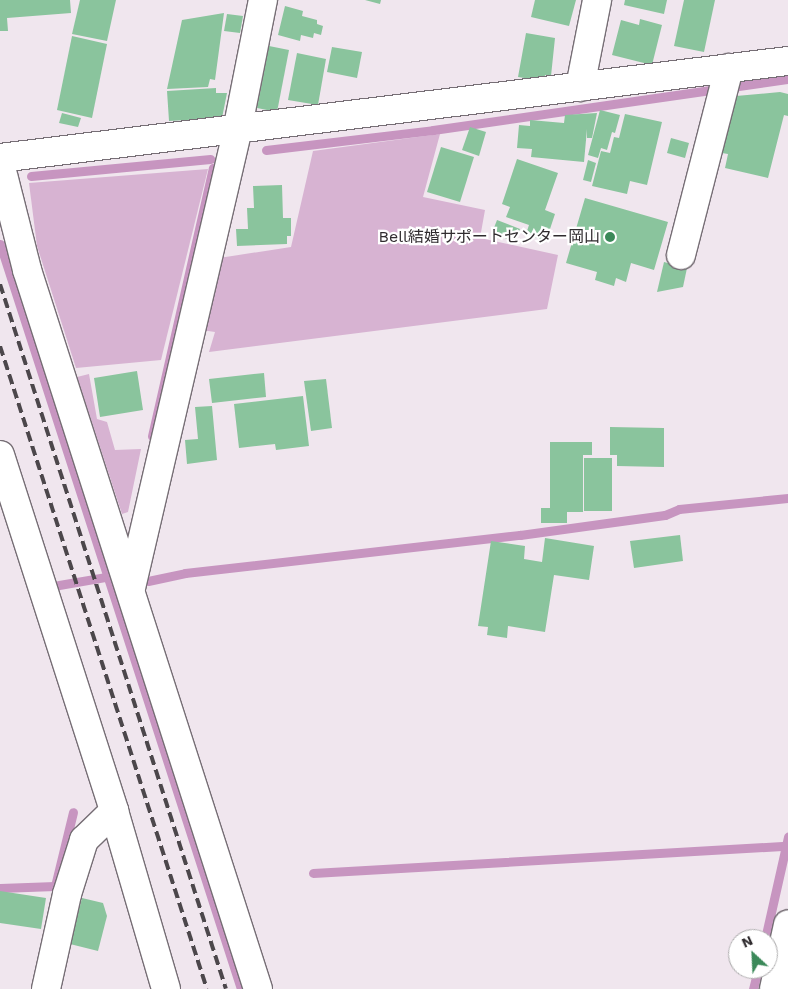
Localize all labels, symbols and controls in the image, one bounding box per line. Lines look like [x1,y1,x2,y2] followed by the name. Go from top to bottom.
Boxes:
[379,227,600,247] place label: Bell結婚サポートセンター岡山
[604,231,616,243] marker: Bell結婚サポートセンター岡山
[728,929,778,979] north arrow
[739,932,755,951] text: N

